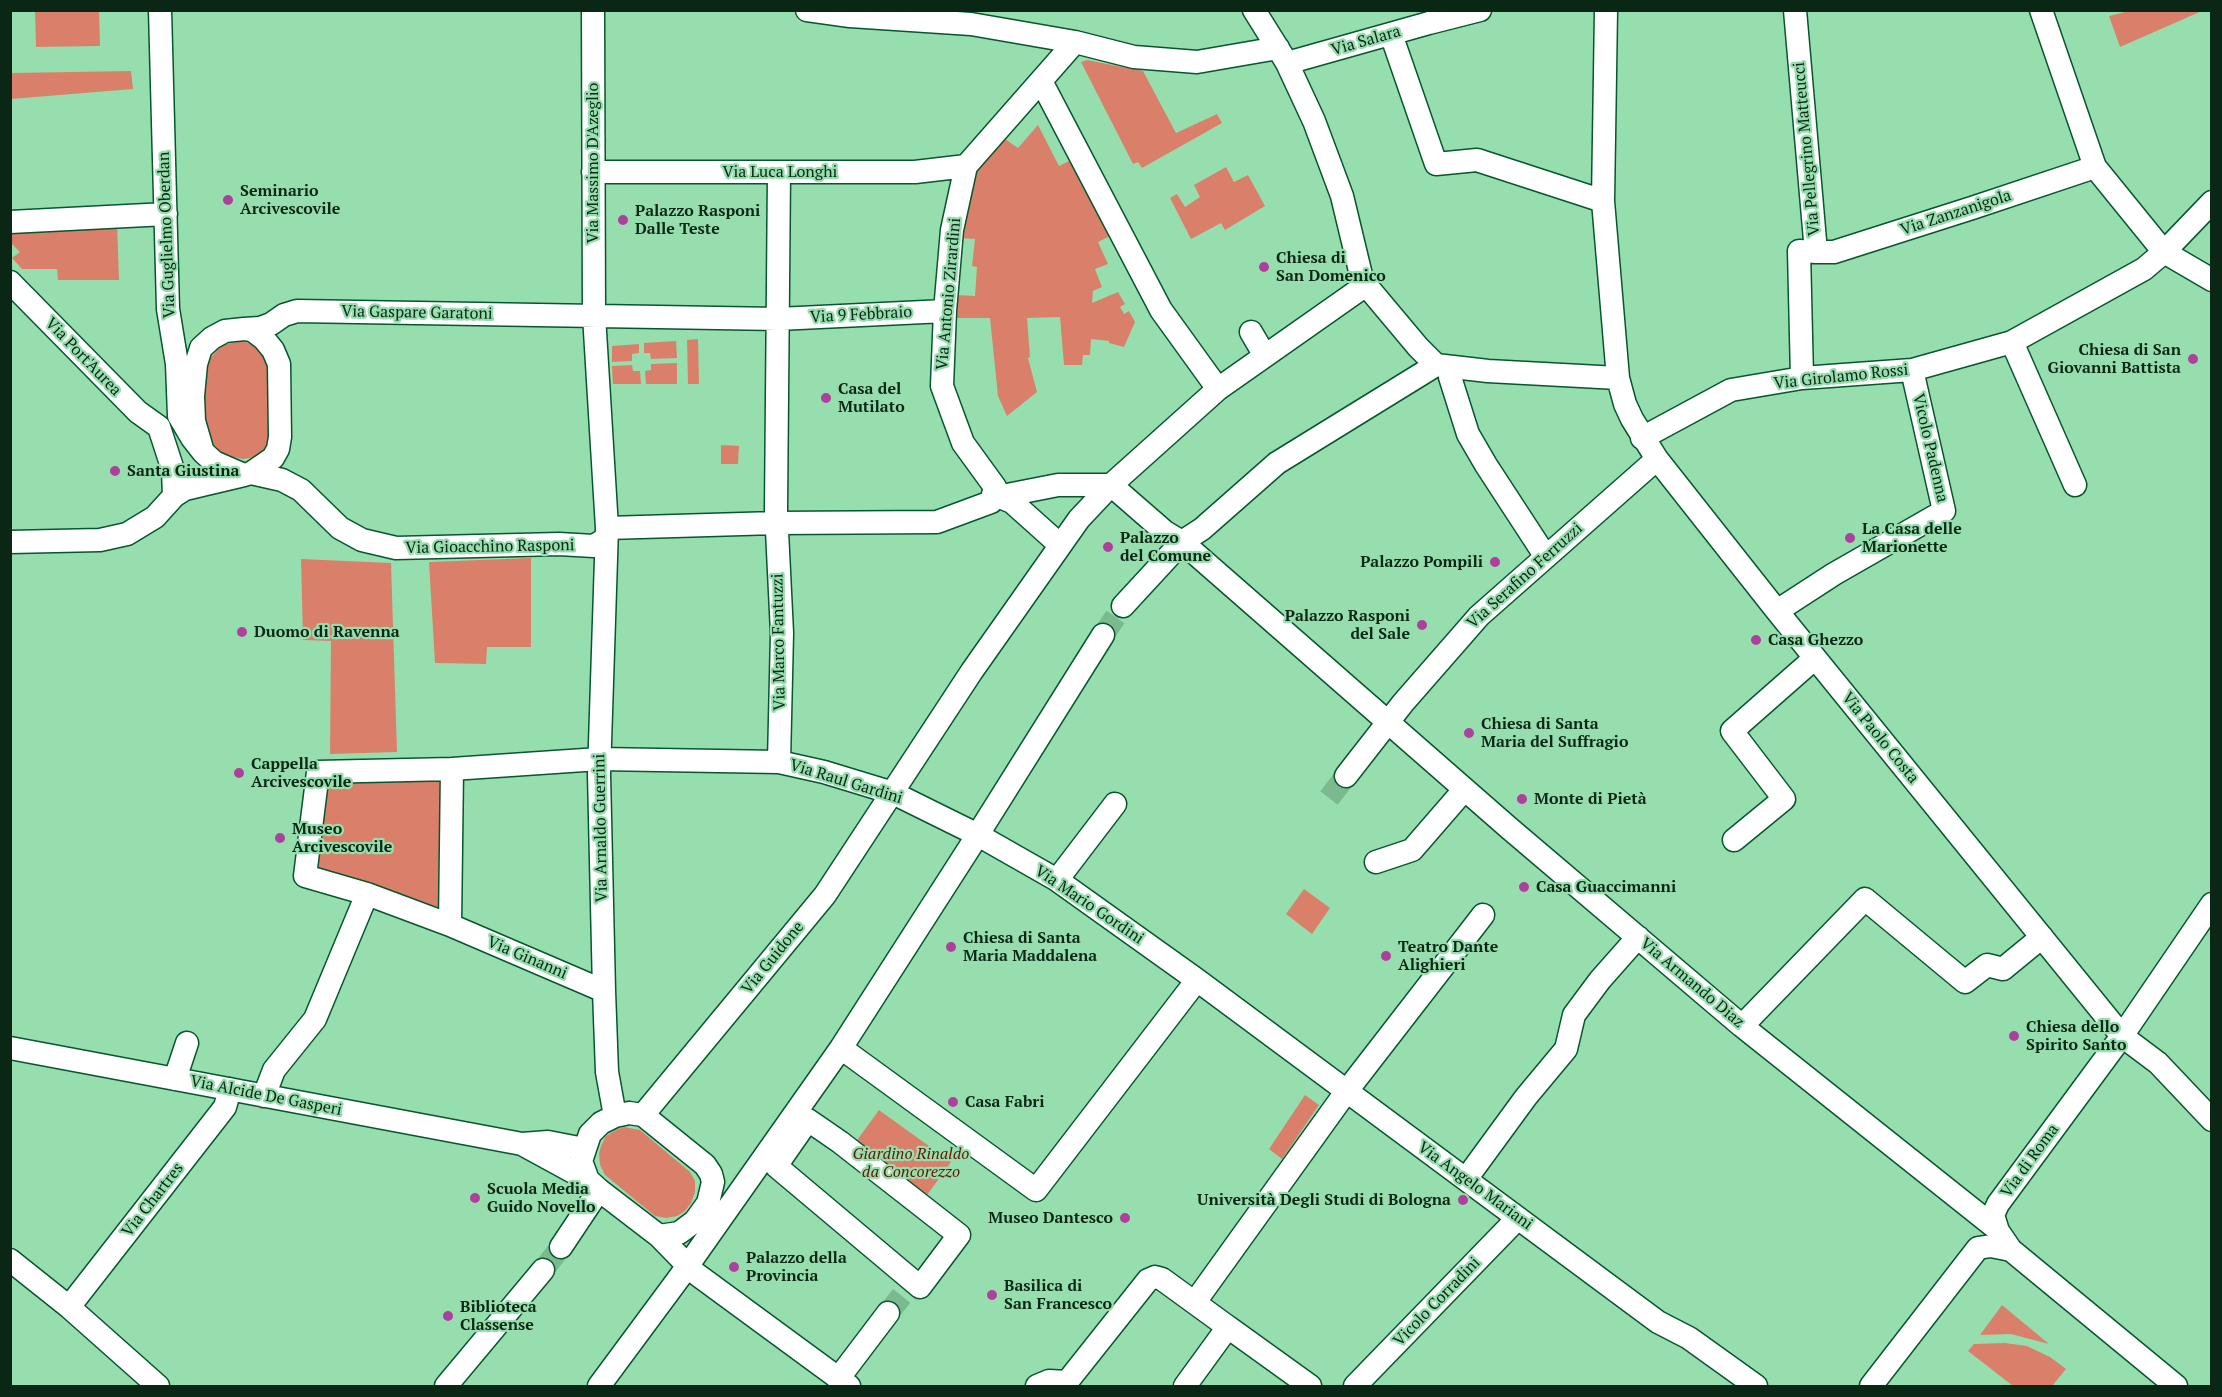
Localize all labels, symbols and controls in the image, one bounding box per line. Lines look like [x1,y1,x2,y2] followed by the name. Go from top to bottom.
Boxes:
[1329,22,1403,60] street label: Via Salara
[1790,61,1824,237] street label: Via Pellegrino Matteucci
[583,83,603,243] street label: Via Massimo D'Azeglio
[154,151,180,319] street label: Via Guglielmo Oberdan
[723,162,837,182] street label: Via Luca Longhi
[240,181,340,219] place label: Seminario Arcivescovile
[1898,186,2014,240] street label: Via Zanzanigola
[221,193,235,207] marker: Seminario Arcivescovile
[635,201,760,239] place label: Palazzo Rasponi Dalle Teste
[616,213,630,227] marker: Palazzo Rasponi Dalle Teste
[933,217,965,371] street label: Via Antonio Zirardini
[1276,248,1386,286] place label: Chiesa di San Domenico
[1257,260,1271,274] marker: Chiesa di San Domenico
[341,302,493,324] street label: Via Gaspare Garatoni
[809,303,913,327] street label: Via 9 Febbraio
[41,314,125,400] street label: Via Port'Aurea
[2048,340,2181,378] place label: Chiesa di San Giovanni Battista
[2186,352,2200,366] marker: Chiesa di San Giovanni Battista
[1773,360,1909,394] street label: Via Girolamo Rossi
[838,379,905,417] place label: Casa del Mutilato
[819,391,833,405] marker: Casa del Mutilato
[1908,392,1952,504] street label: Vicolo Padenna
[127,461,240,481] place label: Santa Giustina
[108,464,122,478] marker: Santa Giustina
[1463,519,1587,633] street label: Via Serafino Ferruzzi
[1862,519,1962,557] place label: La Casa delle Marionette
[1120,528,1211,566] place label: Palazzo del Comune
[1843,531,1857,545] marker: La Casa delle Marionette
[405,536,575,558] street label: Via Gioacchino Rasponi
[1101,540,1115,554] marker: Palazzo del Comune
[1360,552,1483,572] place label: Palazzo Pompili
[1488,555,1502,569] marker: Palazzo Pompili
[768,573,790,711] street label: Via Marco Fantuzzi
[1285,606,1410,644] place label: Palazzo Rasponi del Sale
[1415,618,1429,632] marker: Palazzo Rasponi del Sale
[254,622,400,642] place label: Duomo di Ravenna
[235,625,249,639] marker: Duomo di Ravenna
[1768,630,1863,650] place label: Casa Ghezzo
[1749,633,1763,647] marker: Casa Ghezzo
[1837,689,1923,787] street label: Via Paolo Costa
[1481,714,1628,752] place label: Chiesa di Santa Maria del Suffragio
[1462,726,1476,740] marker: Chiesa di Santa Maria del Suffragio
[251,754,351,792] place label: Cappella Arcivescovile
[590,754,612,902] street label: Via Arnaldo Guerrini
[787,756,905,808] street label: Via Raul Gardini
[232,766,246,780] marker: Cappella Arcivescovile
[1534,789,1647,809] place label: Monte di Pietà
[1515,792,1529,806] marker: Monte di Pietà
[292,819,392,857] place label: Museo Arcivescovile
[273,831,287,845] marker: Museo Arcivescovile
[1031,861,1147,949] street label: Via Mario Gordini
[1536,877,1676,897] place label: Casa Guaccimanni
[1517,880,1531,894] marker: Casa Guaccimanni
[738,918,808,998] street label: Via Guidone
[963,928,1097,966] place label: Chiesa di Santa Maria Maddalena
[484,933,570,983] street label: Via Ginanni
[1636,934,1748,1032] street label: Via Armando Diaz
[1398,937,1498,975] place label: Teatro Dante Alighieri
[944,940,958,954] marker: Chiesa di Santa Maria Maddalena
[1379,949,1393,963] marker: Teatro Dante Alighieri
[2026,1017,2126,1055] place label: Chiesa dello Spirito Santo
[2007,1029,2021,1043] marker: Chiesa dello Spirito Santo
[189,1072,343,1120] street label: Via Alcide De Gasperi
[965,1092,1045,1112] place label: Casa Fabri
[946,1095,960,1109] marker: Casa Fabri
[1997,1121,2063,1201] street label: Via di Roma
[1414,1138,1536,1234] street label: Via Angelo Mariani
[853,1144,969,1182] park label: Giardino Rinaldo da Concorezzo
[118,1159,188,1241] street label: Via Chartres
[487,1179,596,1217] place label: Scuola Media Guido Novello
[1197,1190,1451,1210] place label: Università Degli Studi di Bologna
[468,1191,482,1205] marker: Scuola Media Guido Novello
[1456,1193,1470,1207] marker: Università Degli Studi di Bologna
[988,1208,1113,1228] place label: Museo Dantesco
[1118,1211,1132,1225] marker: Museo Dantesco
[746,1248,847,1286] place label: Palazzo della Provincia
[1390,1253,1484,1351] street label: Vicolo Corradini
[727,1260,741,1274] marker: Palazzo della Provincia
[1004,1276,1112,1314] place label: Basilica di San Francesco
[985,1288,999,1302] marker: Basilica di San Francesco
[460,1297,537,1335] place label: Biblioteca Classense
[441,1309,455,1323] marker: Biblioteca Classense

